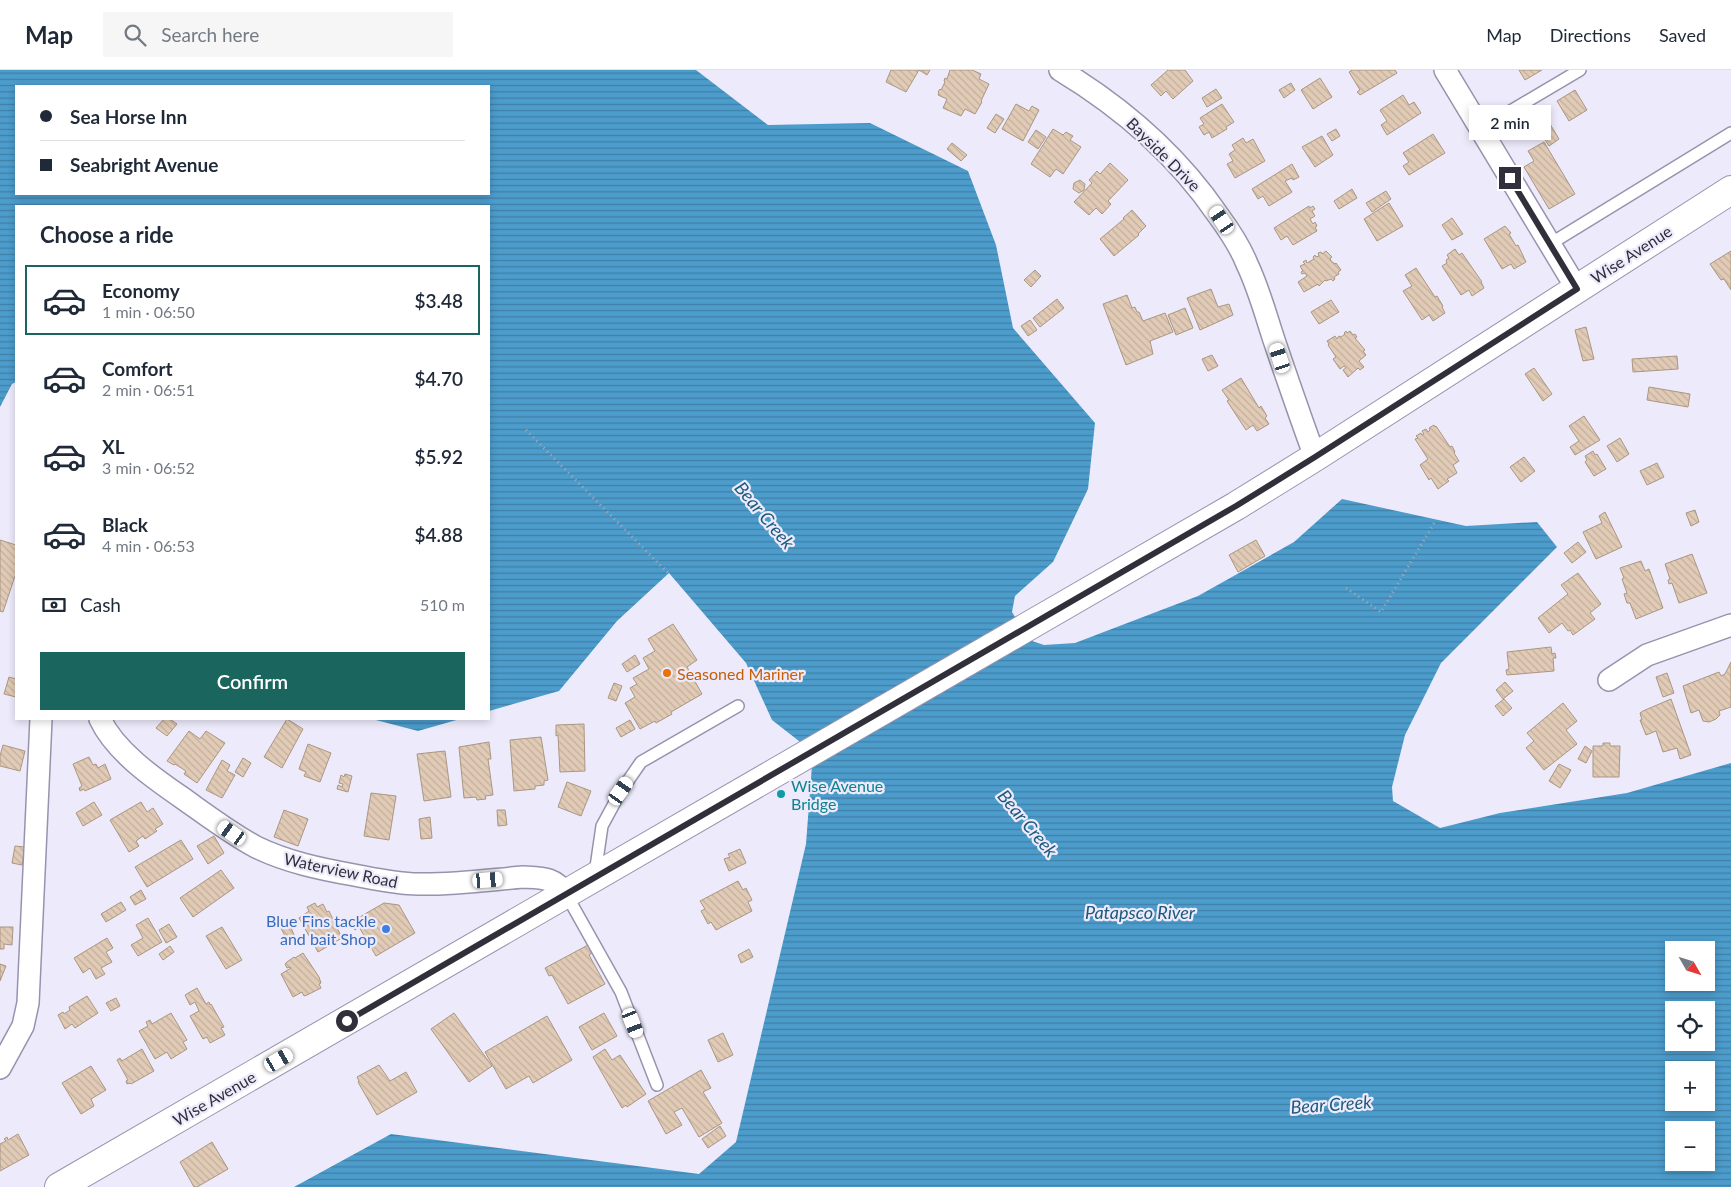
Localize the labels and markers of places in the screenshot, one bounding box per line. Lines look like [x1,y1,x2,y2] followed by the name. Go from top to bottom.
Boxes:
[677,664,804,683] place label: Seasoned Mariner
[661,667,673,679] marker: Seasoned Mariner
[791,776,883,813] place label: Wise Avenue Bridge
[775,788,787,800] marker: Wise Avenue Bridge
[266,911,376,948] place label: Blue Fins tackle and bait Shop
[380,923,392,935] marker: Blue Fins tackle and bait Shop

